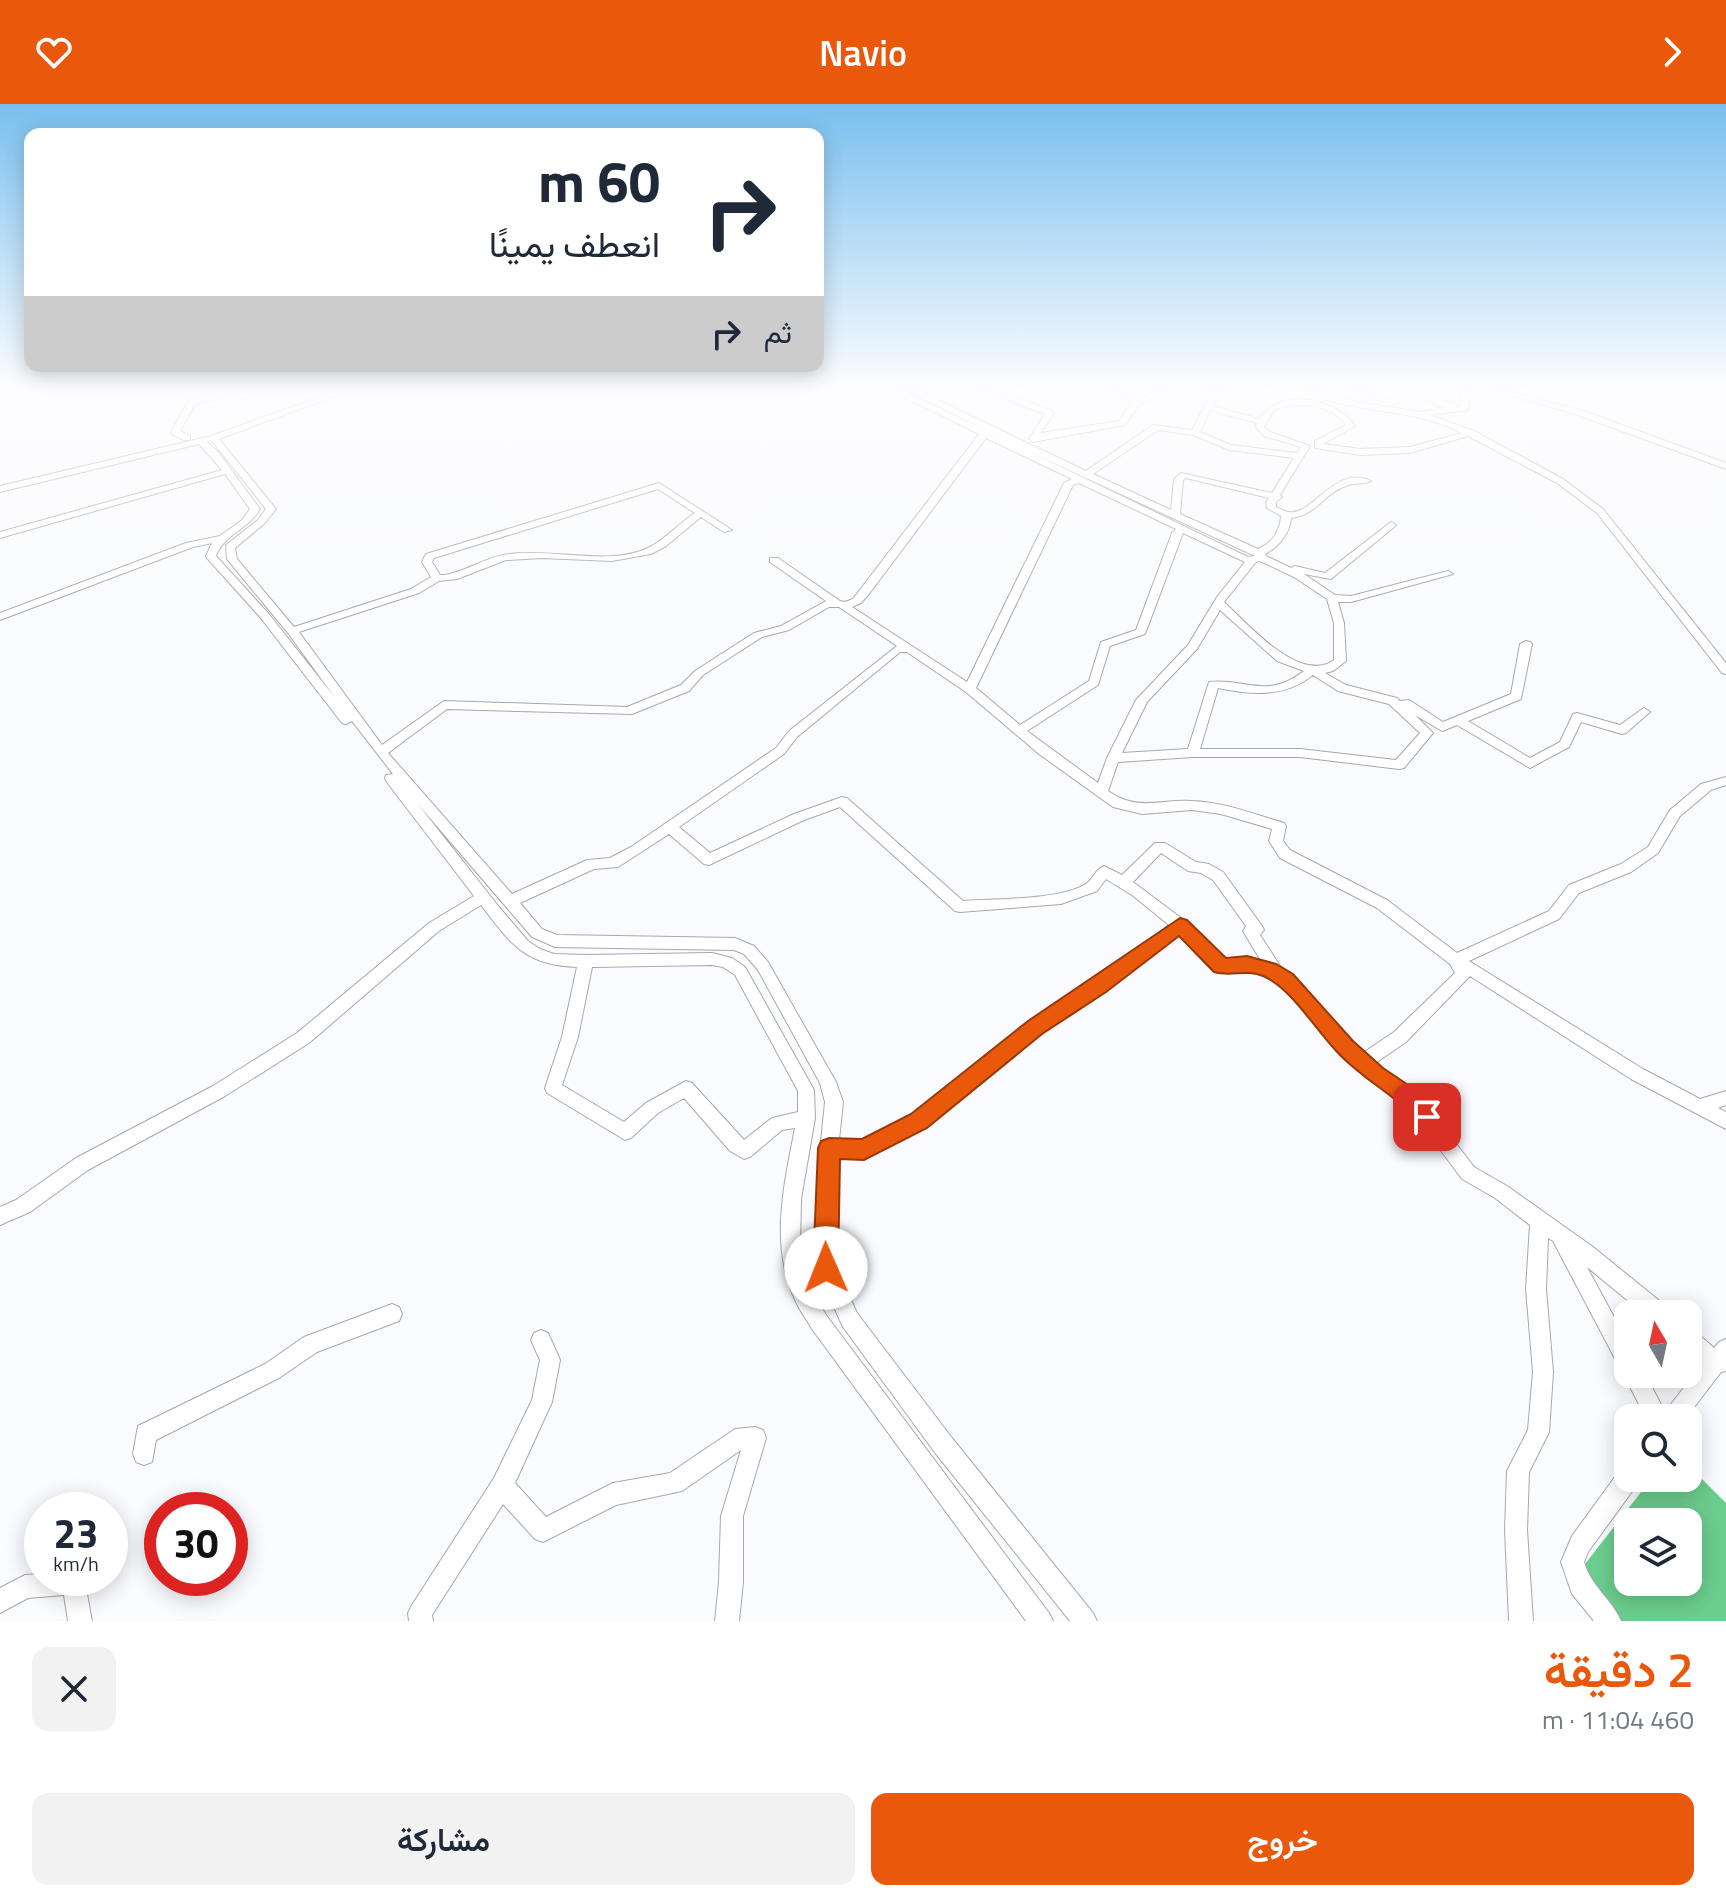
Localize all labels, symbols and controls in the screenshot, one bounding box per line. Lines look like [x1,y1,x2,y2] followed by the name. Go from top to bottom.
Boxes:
[819,25,907,80] text: Navio
[32,30,76,74] icon: heart
[1650,30,1694,74] icon: forward
[538,139,660,224] text: 60 m
[688,160,792,264] icon: right
[489,216,660,271] text: انعطف يمينًا
[764,309,792,355] text: ثم
[704,312,748,356] icon: right
[1393,1083,1461,1151] pin
[1405,1095,1449,1139] icon: arrive
[784,1226,868,1310] position arrow
[1614,1300,1702,1388] north arrow
[1614,1300,1702,1596] map controls
[1614,1404,1702,1492] button: search
[144,1492,248,1596] speed limit sign: 30
[54,1503,98,1564] text: 23
[1614,1508,1702,1596] button: layers
[53,1548,99,1579] text: km/h
[1544,1633,1694,1706] text: 2 دقيقة
[32,1647,116,1731] button: close
[1542,1700,1694,1739] text: 460 m · 11:04
[32,1793,855,1885] button: مشاركة
[871,1793,1694,1885] button: خروج

